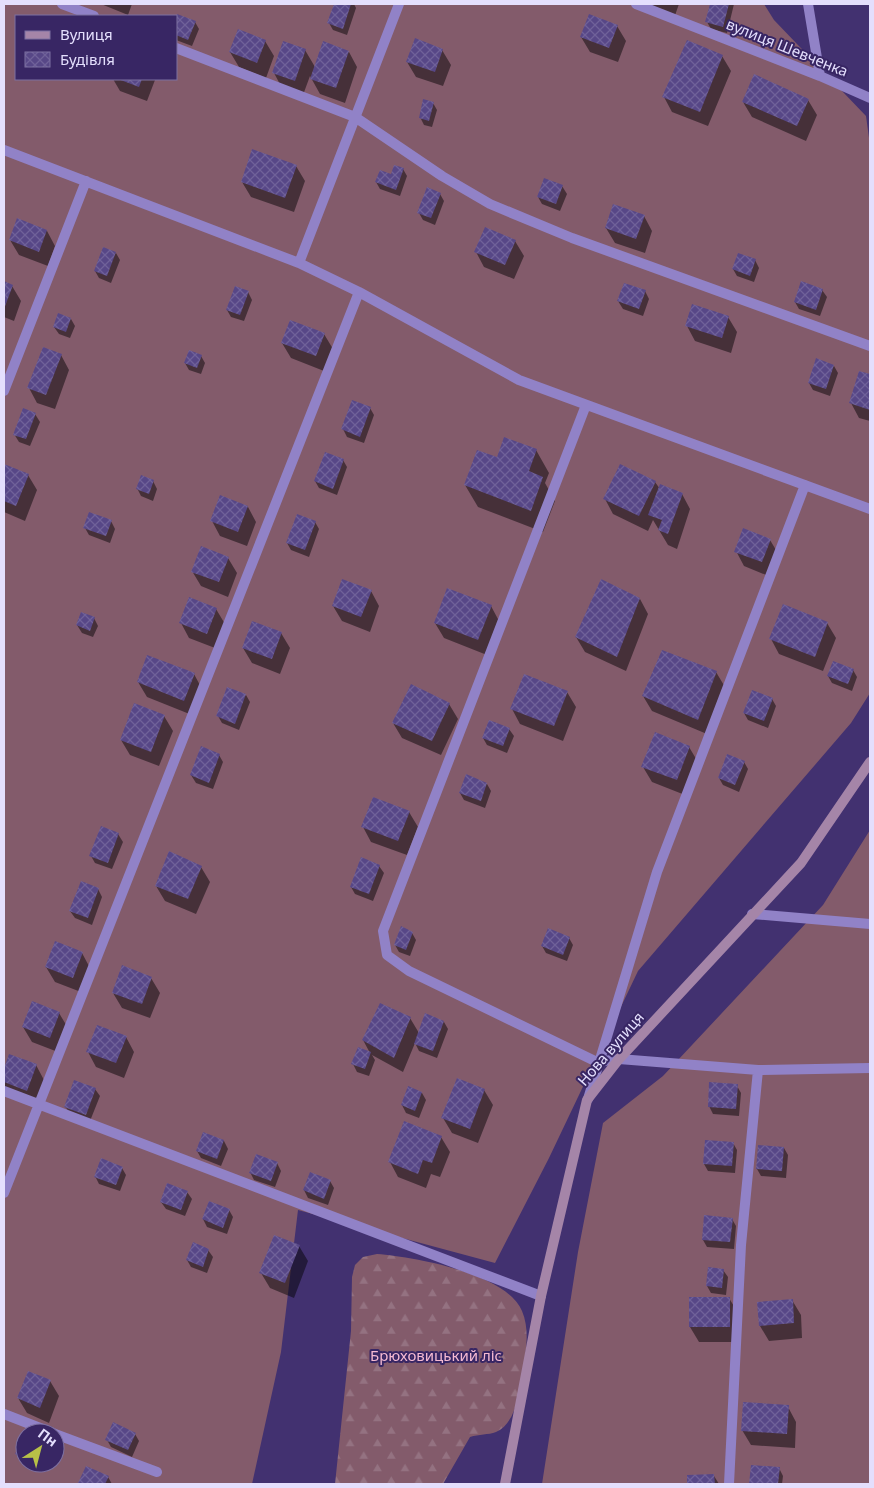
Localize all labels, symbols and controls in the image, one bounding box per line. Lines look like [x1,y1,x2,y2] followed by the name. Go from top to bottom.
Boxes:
[724,14,851,81] street label: вулиця Шевченка
[15,15,178,80] legend
[60,24,113,44] text: Вулиця
[60,49,115,69] text: Будівля
[573,1007,648,1090] street label: Нова вулиця
[370,1345,502,1365] park label: Брюховицький ліс
[15,1423,65,1473] north arrow
[34,1424,62,1451] text: Пн

